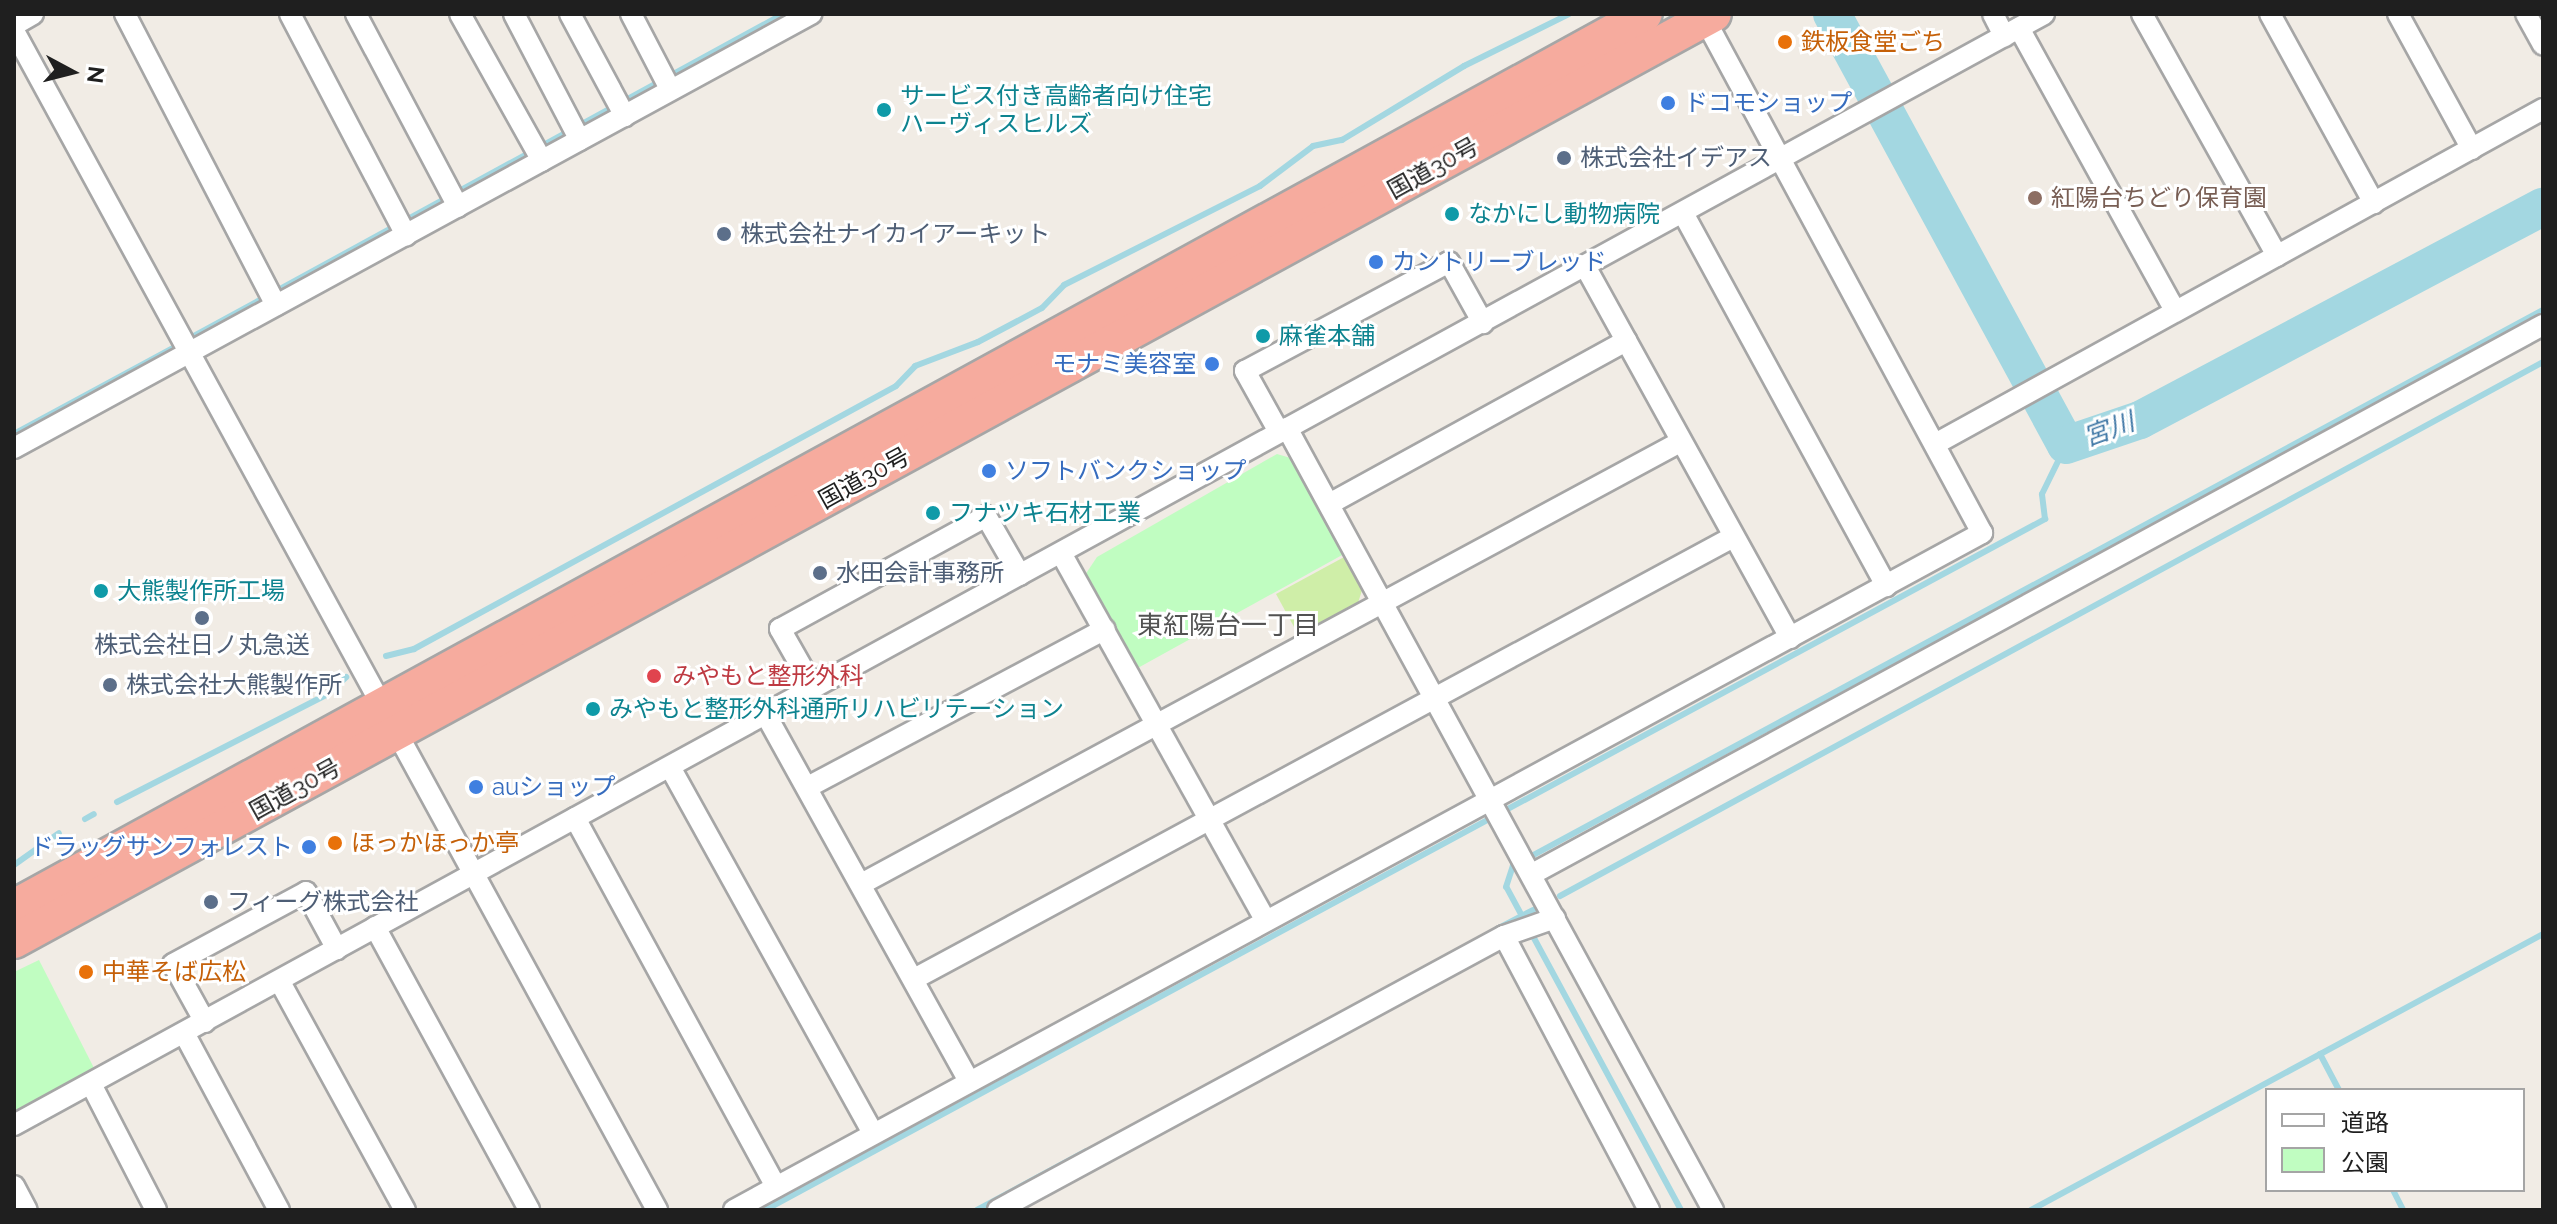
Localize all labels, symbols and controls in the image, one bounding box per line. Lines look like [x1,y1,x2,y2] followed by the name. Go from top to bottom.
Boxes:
[1801,28,1945,56] place label: 鉄板食堂ごち
[32,32,112,112] north arrow
[1776,33,1794,51] marker: 鉄板食堂ごち
[82,65,110,85] text: N
[900,82,1212,138] place label: サービス付き高齢者向け住宅 ハーヴィスヒルズ
[1684,89,1852,117] place label: ドコモショップ
[1659,94,1677,112] marker: ドコモショップ
[875,101,893,119] marker: サービス付き高齢者向け住宅 ハーヴィスヒルズ
[1383,131,1483,205] street label: 国道30号
[1580,144,1772,172] place label: 株式会社イデアス
[1555,149,1573,167] marker: 株式会社イデアス
[2051,184,2267,212] place label: 紅陽台ちどり保育園
[2026,189,2044,207] marker: 紅陽台ちどり保育園
[1468,200,1660,228] place label: なかにし動物病院
[1443,205,1461,223] marker: なかにし動物病院
[740,220,1051,248] place label: 株式会社ナイカイアーキット
[715,225,733,243] marker: 株式会社ナイカイアーキット
[1392,248,1608,276] place label: カントリーブレッド
[1367,253,1385,271] marker: カントリーブレッド
[1279,322,1375,350] place label: 麻雀本舗
[1254,327,1272,345] marker: 麻雀本舗
[1052,350,1196,378] place label: モナミ美容室
[1203,355,1221,373] marker: モナミ美容室
[2079,406,2139,454] water label: 宮川
[814,441,914,515] street label: 国道30号
[1005,457,1245,485] place label: ソフトバンクショップ
[980,462,998,480] marker: ソフトバンクショップ
[949,499,1141,527] place label: フナツキ石材工業
[924,504,942,522] marker: フナツキ石材工業
[836,559,1004,587] place label: 水田会計事務所
[811,564,829,582] marker: 水田会計事務所
[117,577,285,605] place label: 大熊製作所工場
[92,582,110,600] marker: 大熊製作所工場
[193,609,211,627] marker: 株式会社日ノ丸急送
[1137,610,1319,642] district label: 東紅陽台一丁目
[94,631,310,659] place label: 株式会社日ノ丸急送
[672,662,864,690] place label: みやもと整形外科
[643,665,665,687] marker: みやもと整形外科
[126,671,342,699] place label: 株式会社大熊製作所
[101,676,119,694] marker: 株式会社大熊製作所
[609,695,1065,723] place label: みやもと整形外科通所リハビリテーション
[584,700,602,718] marker: みやもと整形外科通所リハビリテーション
[245,752,345,826] street label: 国道30号
[492,773,615,801] place label: auショップ
[467,778,485,796] marker: auショップ
[351,829,519,857] place label: ほっかほっか亭
[29,833,293,861] place label: ドラッグサンフォレスト
[326,834,344,852] marker: ほっかほっか亭
[300,838,318,856] marker: ドラッグサンフォレスト
[227,888,419,916] place label: フィーグ株式会社
[202,893,220,911] marker: フィーグ株式会社
[102,958,246,986] place label: 中華そば広松
[77,963,95,981] marker: 中華そば広松
[2265,1088,2525,1192] legend
[2341,1108,2389,1137] text: 道路
[2341,1148,2389,1177] text: 公園

